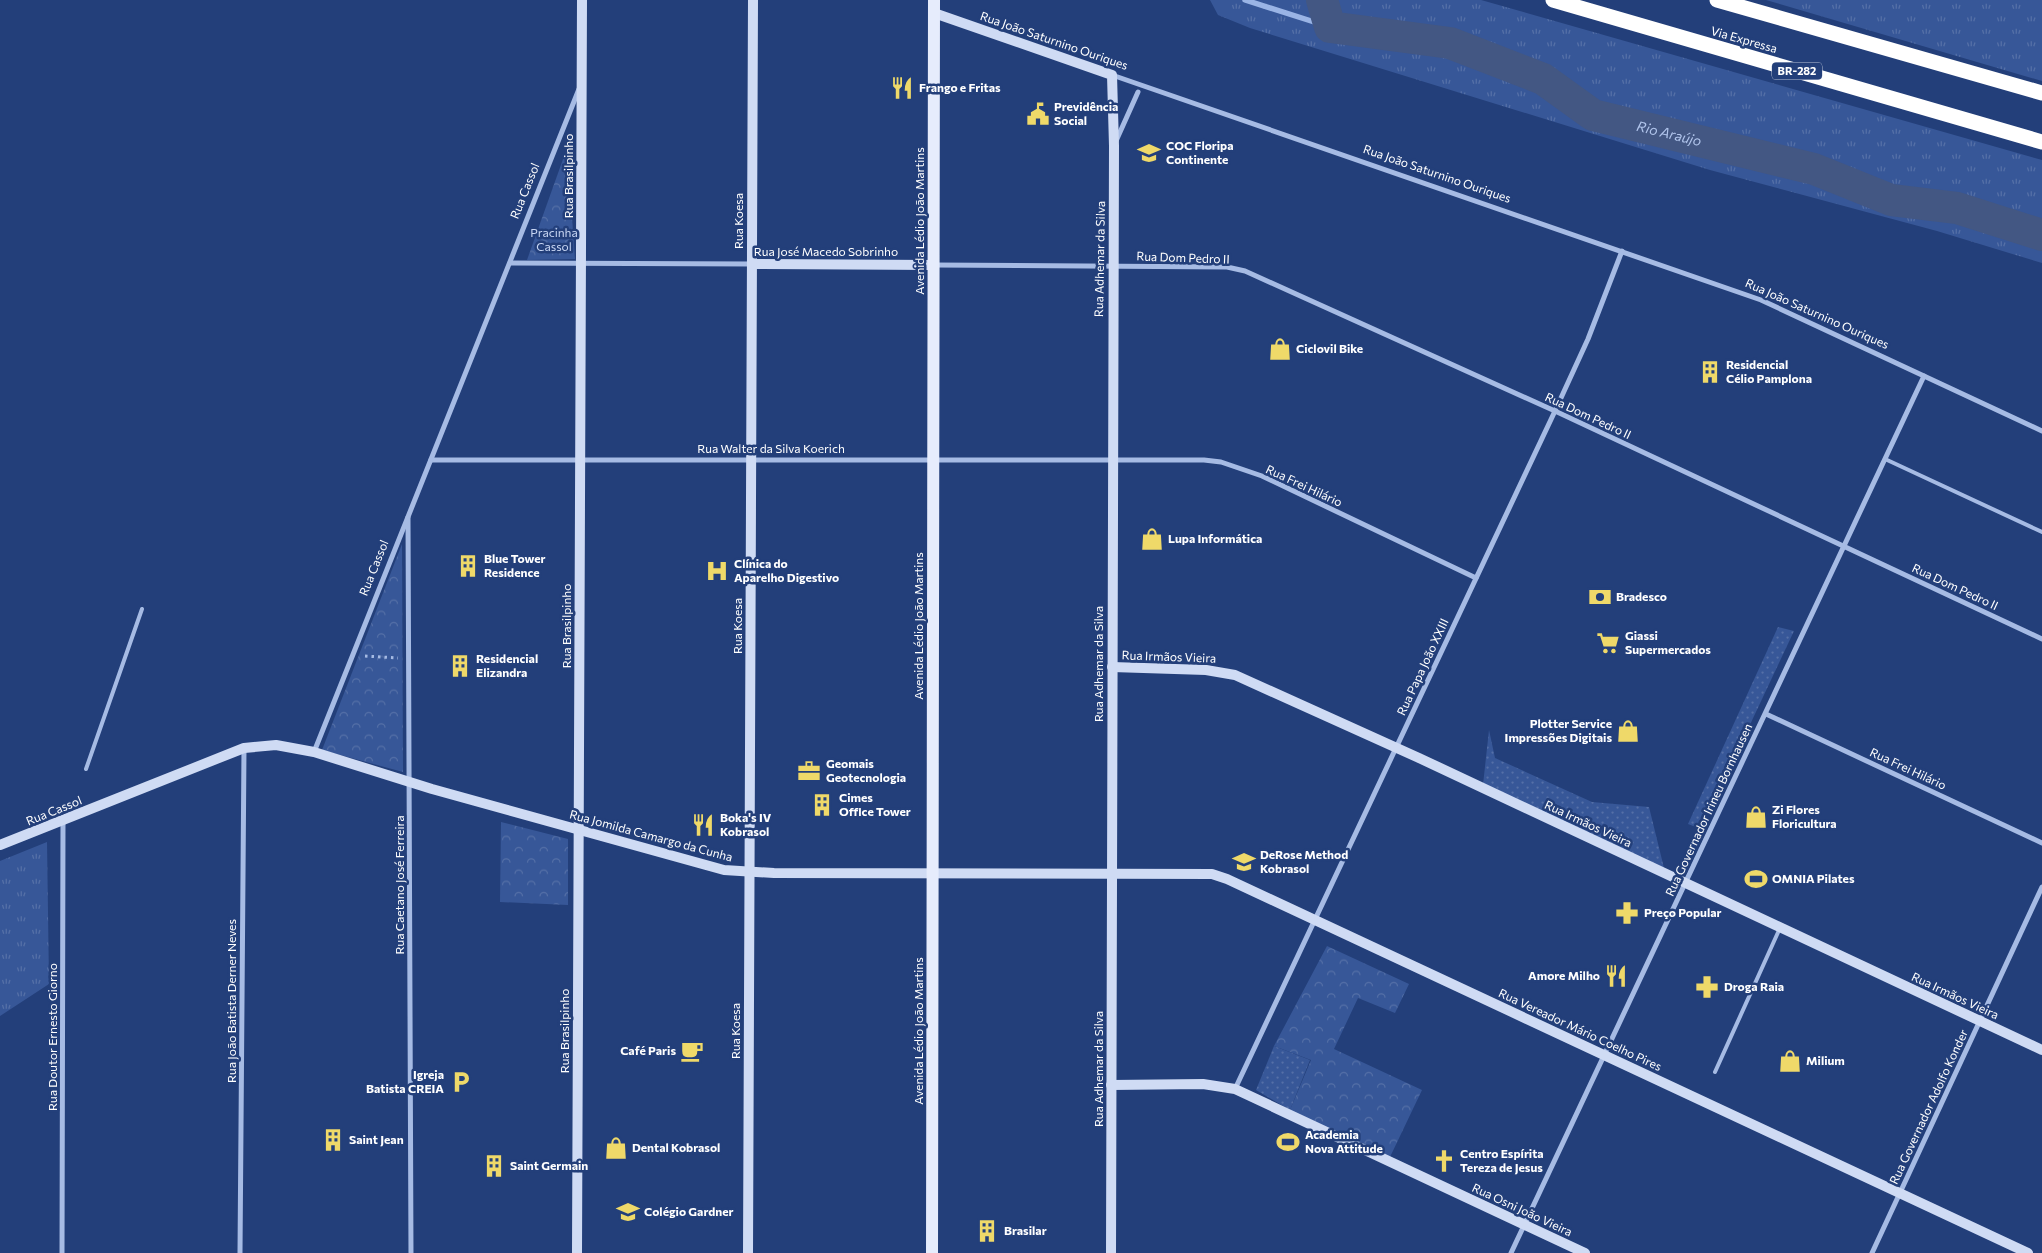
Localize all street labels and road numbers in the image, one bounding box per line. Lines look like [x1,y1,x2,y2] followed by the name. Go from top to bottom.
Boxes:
[978,8,1130,73] street label: Rua João Saturnino Ouriques
[1709,23,1779,55] street label: Via Expressa
[1772,62,1822,80] road number: BR-282
[561,134,575,218] street label: Rua Brasilpinho
[1361,141,1513,206] street label: Rua João Saturnino Ouriques
[912,147,927,295] street label: Avenida Lédio João Martins
[507,161,542,221] street label: Rua Cassol
[731,193,745,249] street label: Rua Koesa
[1091,201,1107,317] street label: Rua Adhemar da Silva
[754,244,898,259] street label: Rua José Macedo Sobrinho
[1136,248,1230,266] street label: Rua Dom Pedro II
[1743,275,1891,352] street label: Rua João Saturnino Ouriques
[1543,389,1634,441] street label: Rua Dom Pedro II
[697,441,845,455] street label: Rua Walter da Silva Koerich
[1264,461,1345,509] street label: Rua Frei Hilário
[356,538,391,598] street label: Rua Cassol
[911,552,926,700] street label: Avenida Lédio João Martins
[1910,560,2001,612] street label: Rua Dom Pedro II
[559,584,573,668] street label: Rua Brasilpinho
[730,598,744,654] street label: Rua Koesa
[1091,606,1105,722] street label: Rua Adhemar da Silva
[1393,616,1452,718] street label: Rua Papa João XXIII
[1122,647,1217,665] street label: Rua Irmãos Vieira
[1662,721,1754,898] street label: Rua Governador Irineu Bornhausen
[1868,744,1949,792] street label: Rua Frei Hilário
[24,793,84,828] street label: Rua Cassol
[1543,797,1634,849] street label: Rua Irmãos Vieira
[568,806,734,865] street label: Rua Jomilda Camargo da Cunha
[392,816,407,954] street label: Rua Caetano José Ferreira
[224,919,239,1083] street label: Rua João Batista Derner Neves
[911,957,926,1105] street label: Avenida Lédio João Martins
[45,963,59,1111] street label: Rua Doutor Ernesto Giorno
[1910,969,2001,1021] street label: Rua Irmãos Vieira
[1497,985,1664,1073] street label: Rua Vereador Mário Coelho Pires
[557,989,571,1073] street label: Rua Brasilpinho
[728,1003,742,1059] street label: Rua Koesa
[1091,1011,1105,1127] street label: Rua Adhemar da Silva
[1886,1027,1970,1186] street label: Rua Governador Adolfo Konder
[1470,1180,1575,1239] street label: Rua Osni João Vieira

